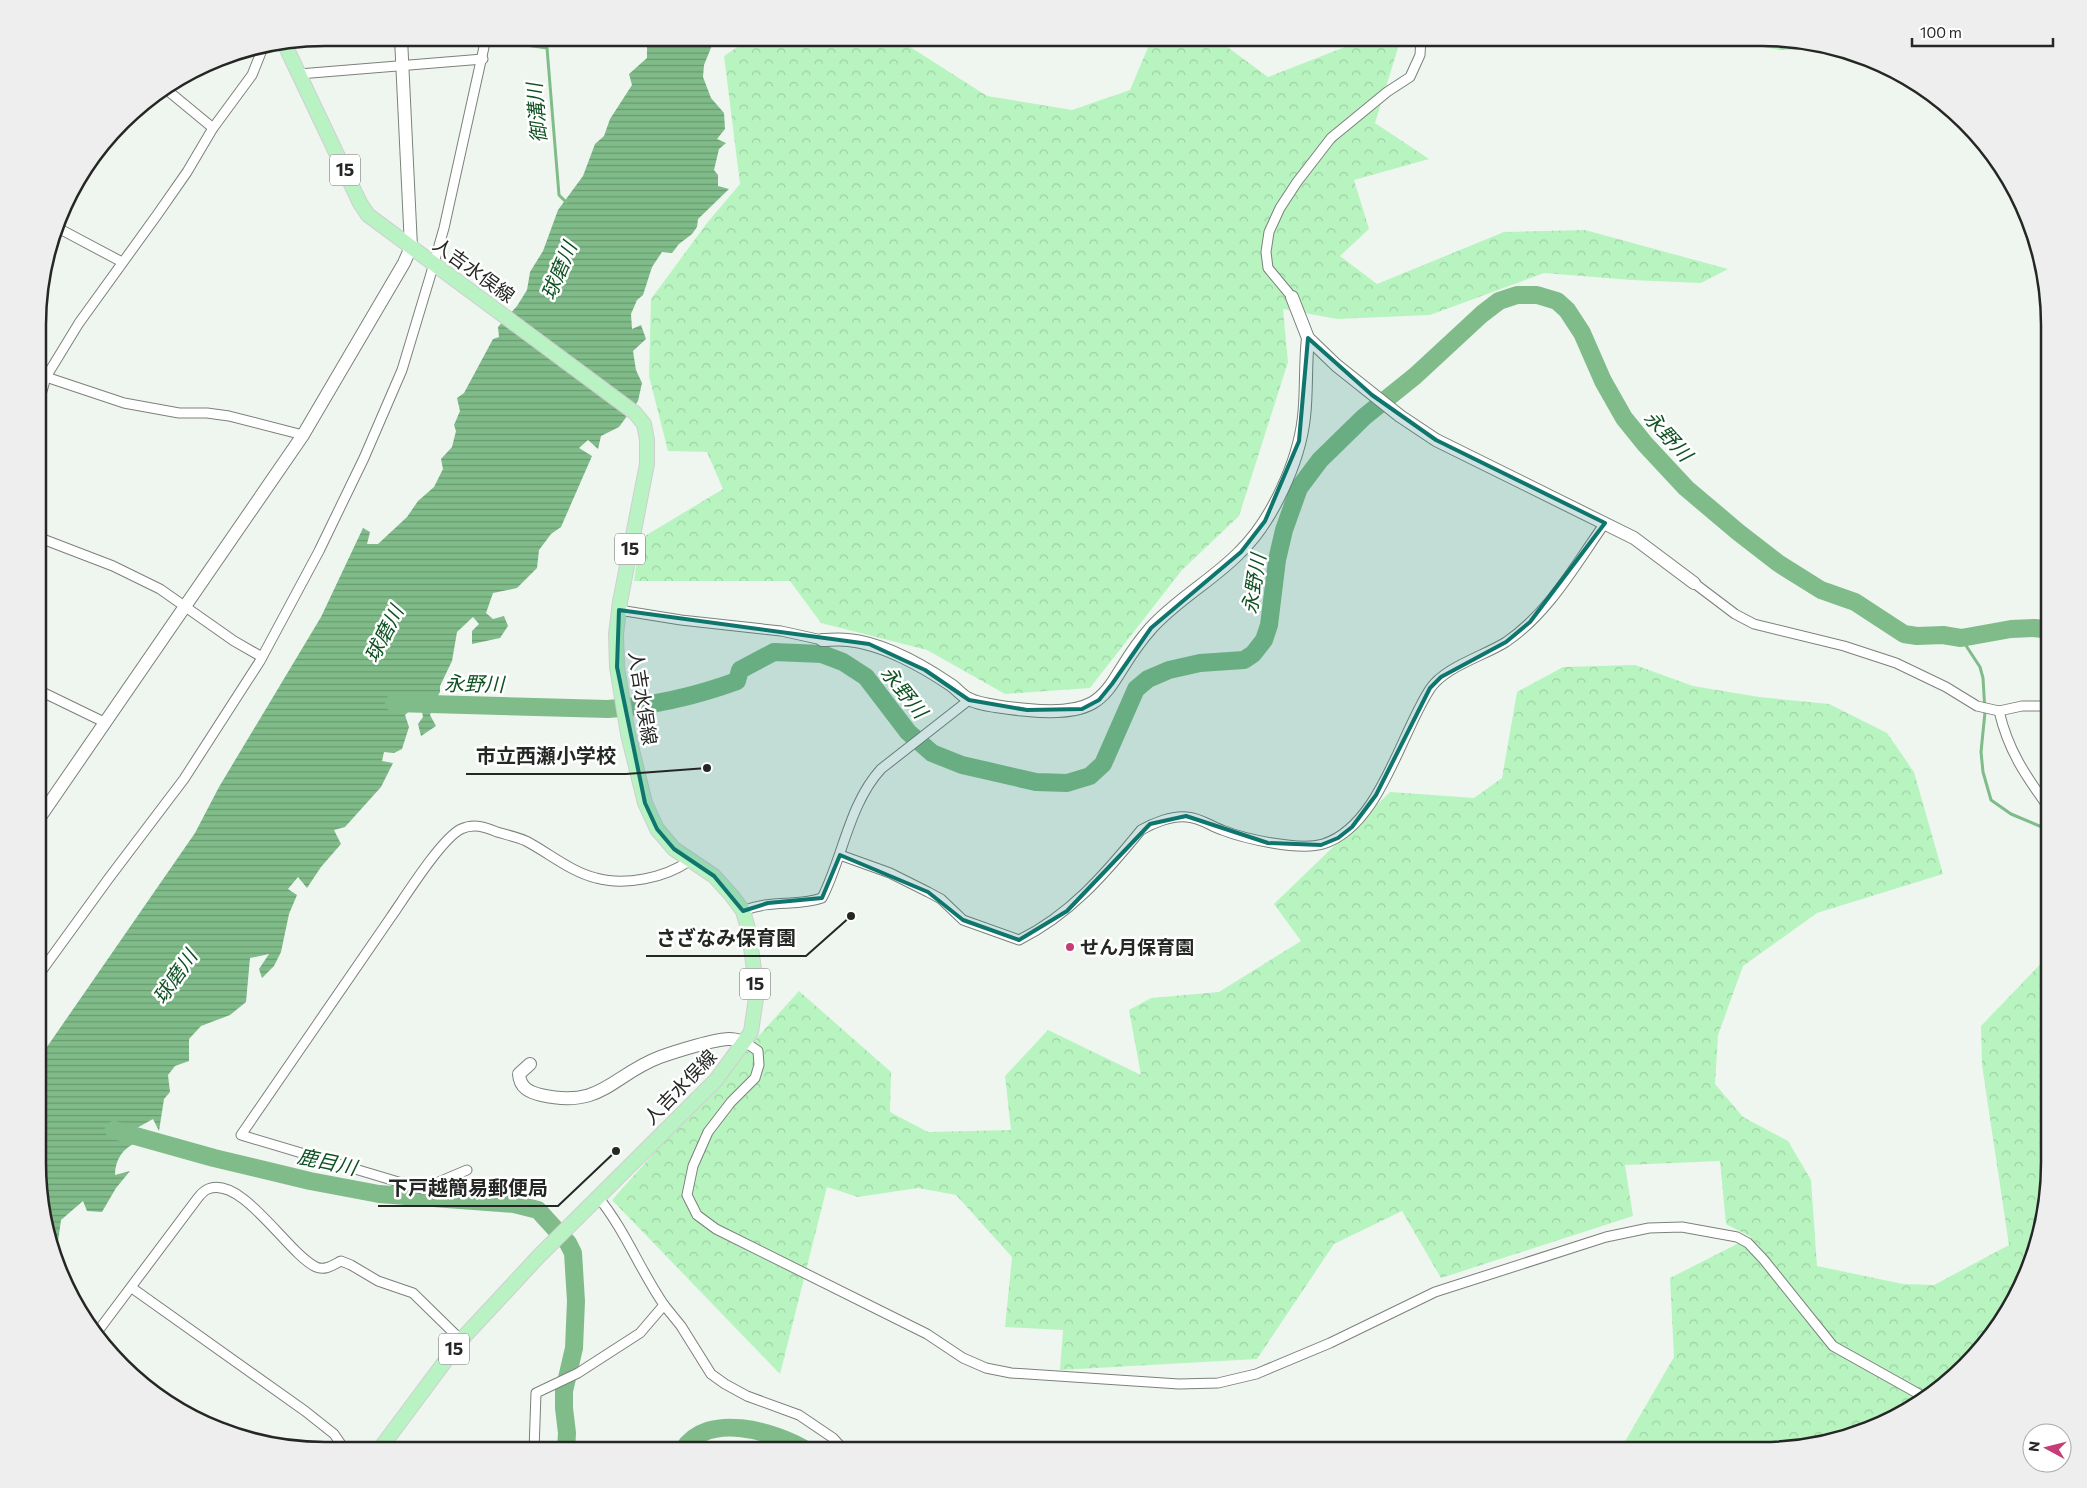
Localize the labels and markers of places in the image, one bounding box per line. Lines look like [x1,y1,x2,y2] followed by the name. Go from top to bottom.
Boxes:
[466,739,626,774] callout: 市立西瀬小学校
[646,921,806,956] callout: さざなみ保育園
[1080,935,1194,958] place label: せん月保育園
[1064,941,1076,953] marker: せん月保育園
[378,1171,558,1206] callout: 下戸越簡易郵便局

